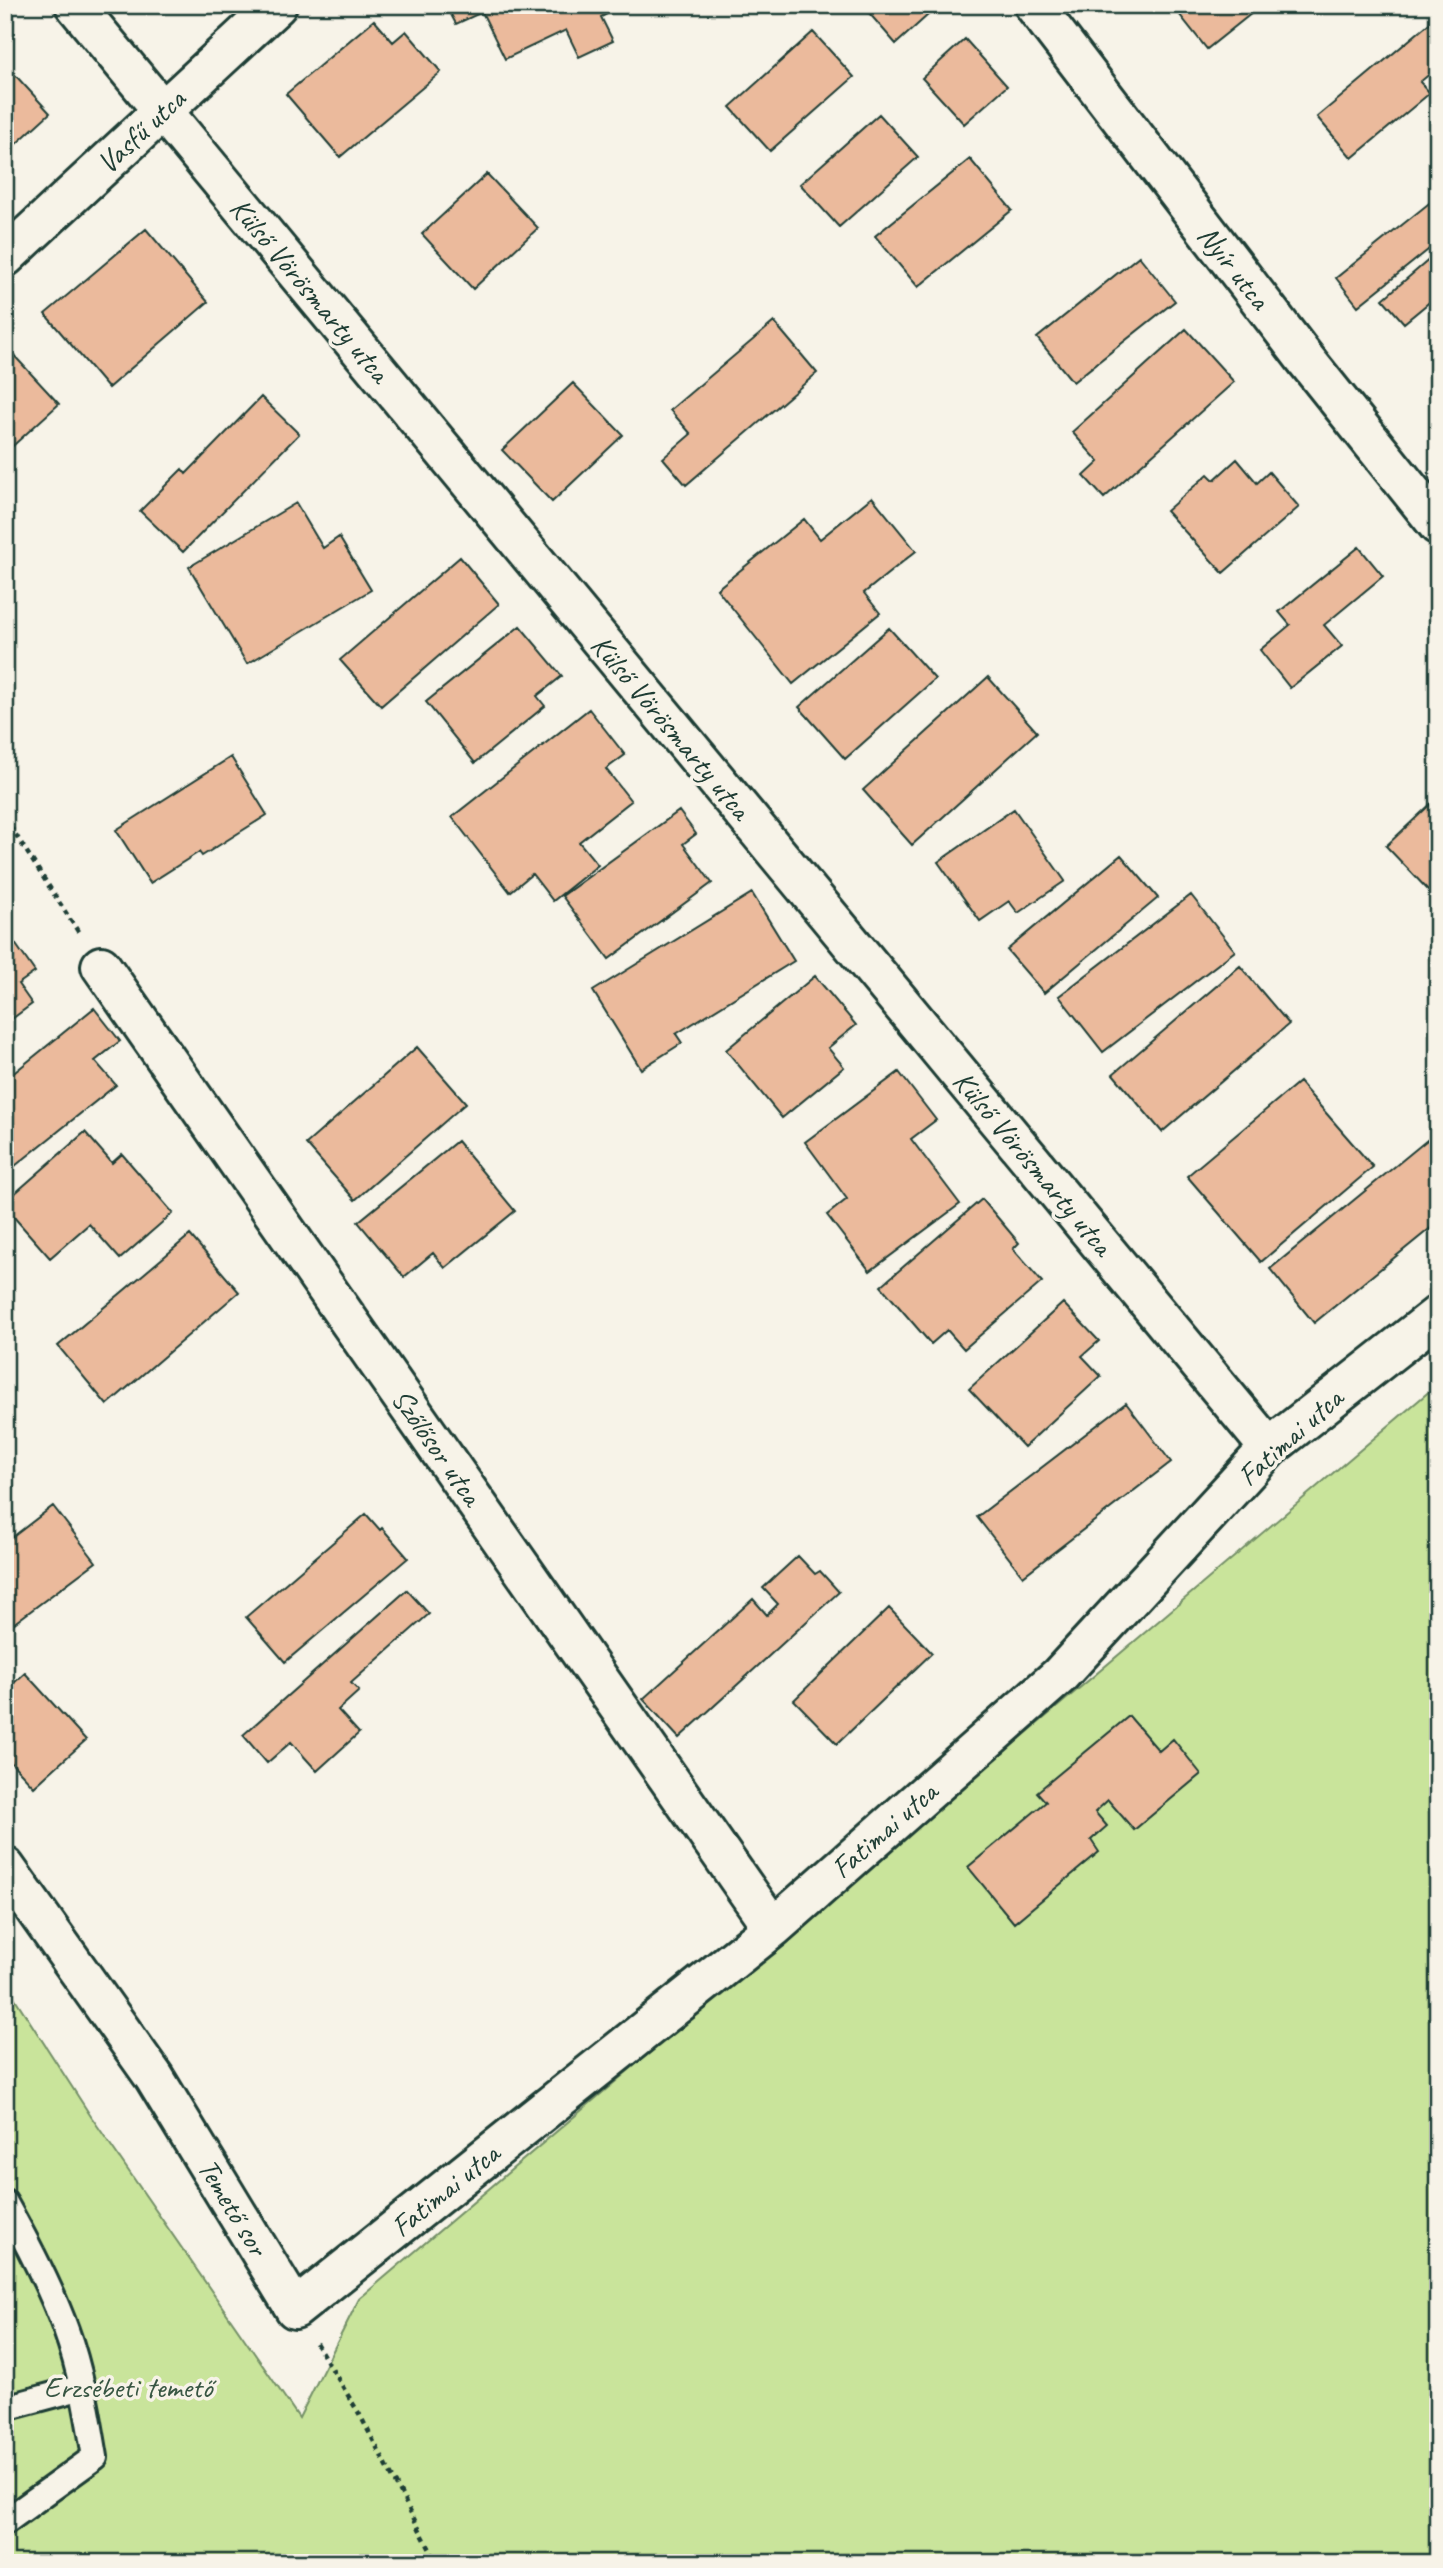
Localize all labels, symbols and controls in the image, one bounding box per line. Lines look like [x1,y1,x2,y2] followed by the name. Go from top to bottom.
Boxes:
[89,79,195,181] street label: Vasfű utca
[222,190,400,392] street label: Külső Vörösmarty utca
[1189,217,1280,318] street label: Nyír utca
[583,627,761,829] street label: Külső Vörösmarty utca
[945,1063,1123,1265] street label: Külső Vörösmarty utca
[1229,1378,1353,1494] street label: Fatimai utca
[383,1381,492,1515] street label: Szőlősor utca
[823,1772,947,1887] street label: Fatimai utca
[383,2133,509,2245] street label: Fatimai utca
[189,2151,278,2264] street label: Temető sor
[44,2368,217,2406] park label: Erzsébeti temető

